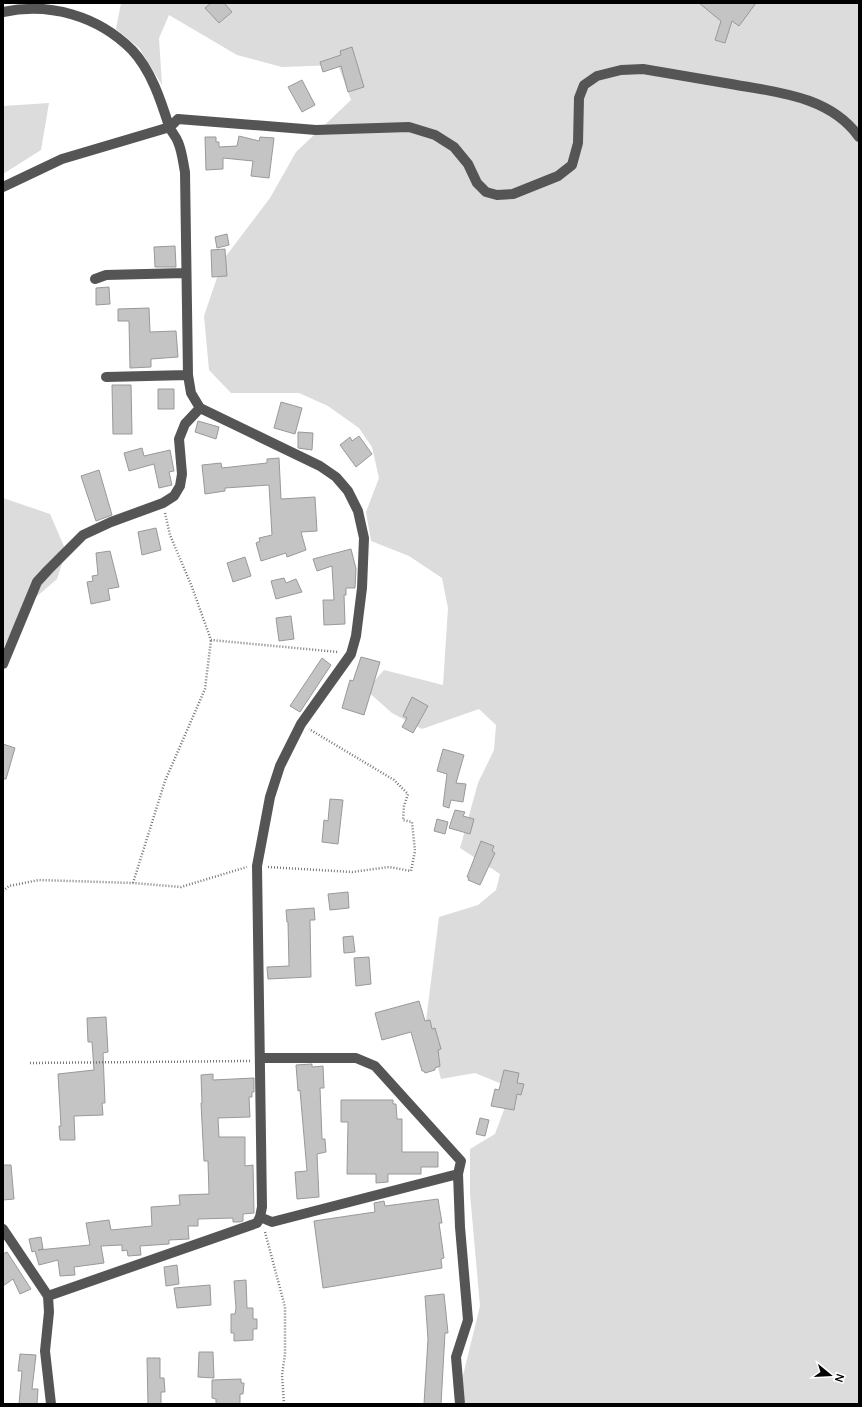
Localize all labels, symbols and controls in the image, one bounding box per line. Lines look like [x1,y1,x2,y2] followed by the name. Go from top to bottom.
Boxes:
[810,1355,850,1395] north arrow
[832,1372,848,1384] text: N

